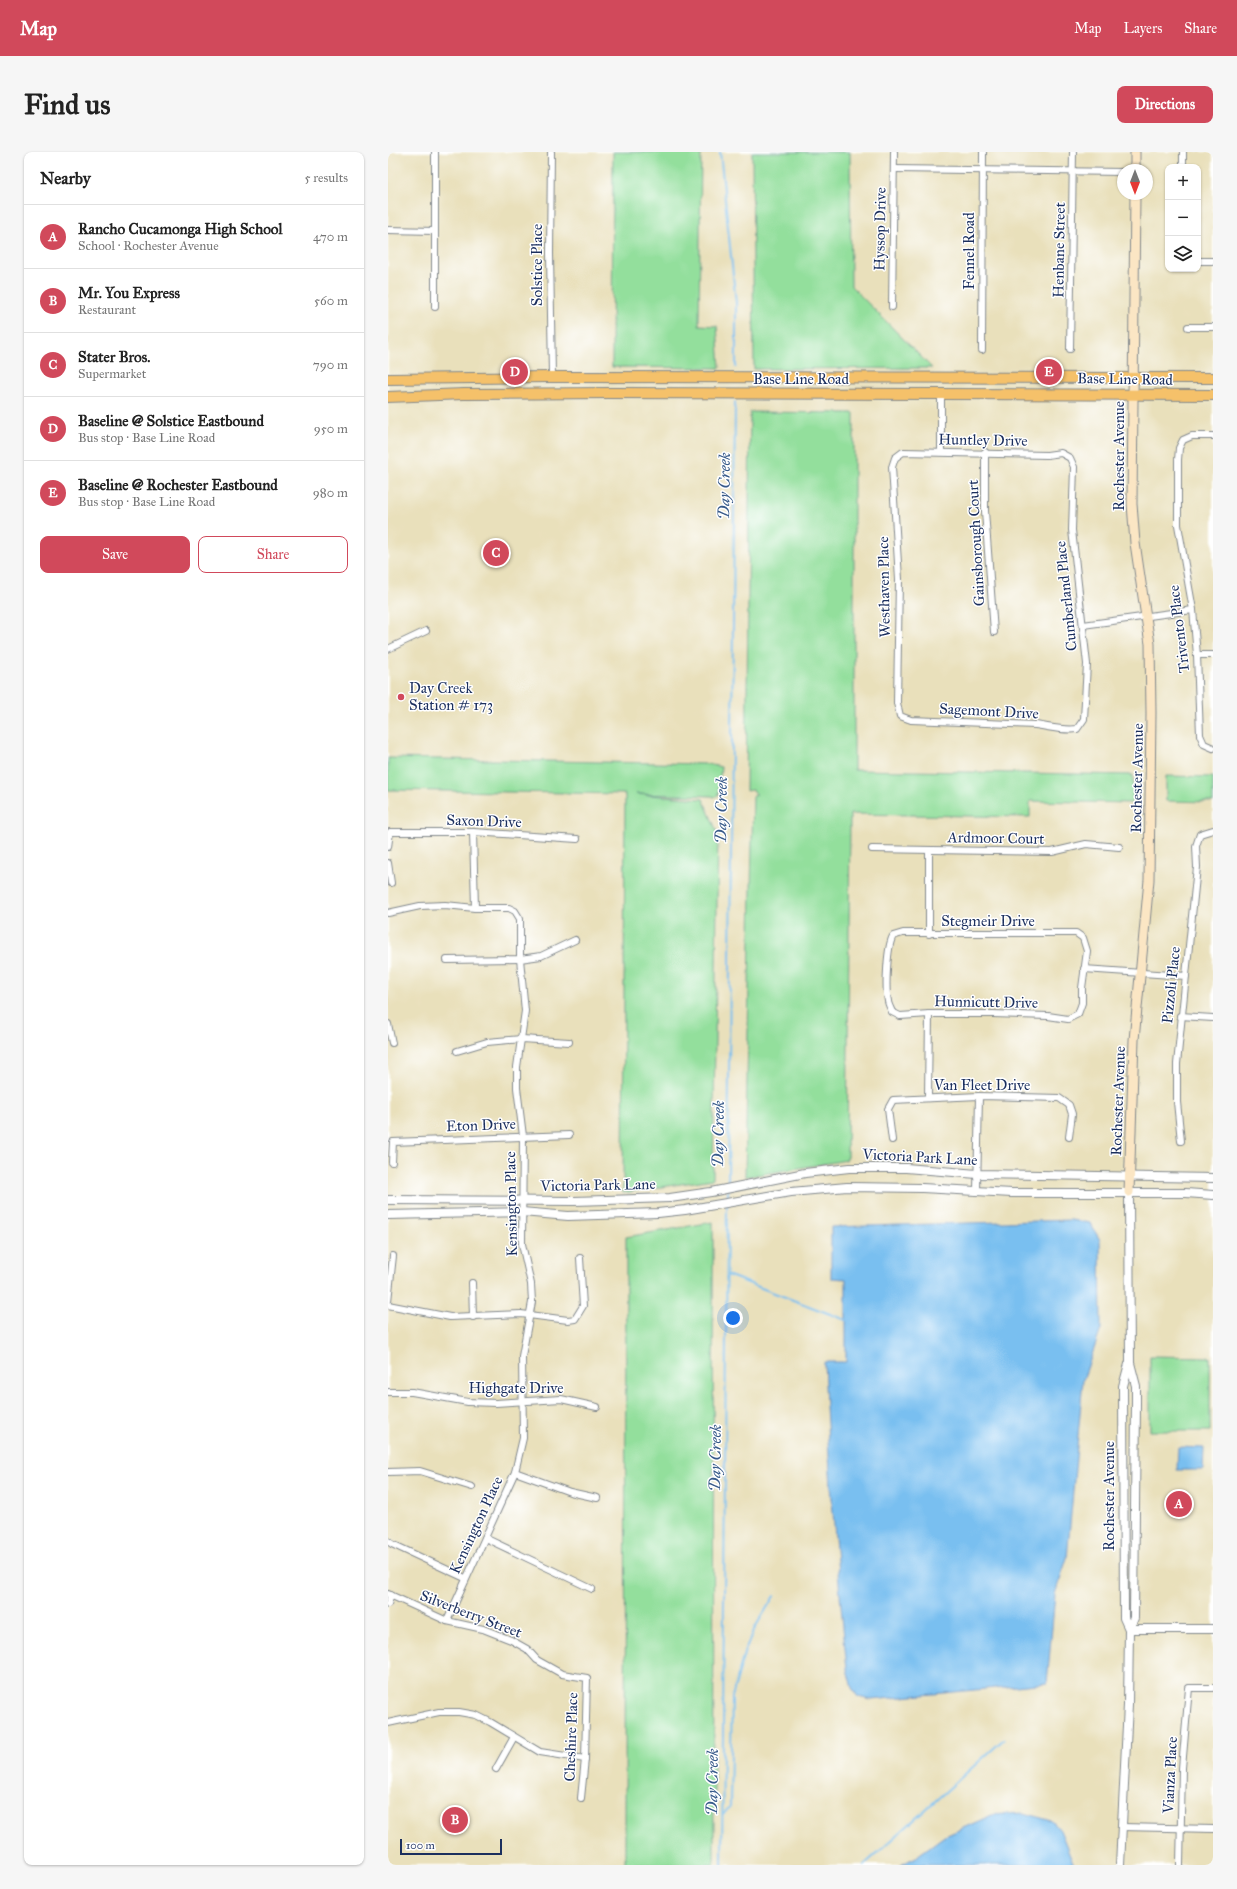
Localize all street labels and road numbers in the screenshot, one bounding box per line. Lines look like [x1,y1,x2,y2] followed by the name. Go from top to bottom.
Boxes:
[870,187,890,271] street label: Hyssop Drive
[1049,201,1069,298] street label: Henbane Street
[960,212,978,290] street label: Fennel Road
[528,224,546,306] street label: Solstice Place
[1077,369,1174,389] street label: Base Line Road
[753,370,849,388] street label: Base Line Road
[1110,401,1128,511] street label: Rochester Avenue
[938,430,1028,450] street label: Huntley Drive
[964,479,988,607] street label: Gainsborough Court
[874,536,894,638] street label: Westhaven Place
[1051,540,1081,652] street label: Cumberland Place
[1165,584,1193,674] street label: Trivento Place
[939,699,1039,723] street label: Sagemont Drive
[1127,723,1147,833] street label: Rochester Avenue
[446,811,522,831] street label: Saxon Drive
[946,828,1045,848] street label: Ardmoor Court
[941,912,1035,930] street label: Stegmeir Drive
[1158,946,1184,1024] street label: Pizzoli Place
[934,992,1038,1012] street label: Hunnicutt Drive
[1107,1046,1129,1156] street label: Rochester Avenue
[933,1076,1030,1094] street label: Van Fleet Drive
[446,1115,516,1135] street label: Eton Drive
[861,1145,978,1169] street label: Victoria Park Lane
[501,1151,521,1257] street label: Kensington Place
[539,1175,656,1195] street label: Victoria Park Lane
[468,1379,564,1397] street label: Highgate Drive
[1100,1441,1118,1551] street label: Rochester Avenue
[446,1473,506,1577] street label: Kensington Place
[417,1586,525,1642] street label: Silverberry Street
[560,1692,582,1782] street label: Cheshire Place
[1159,1736,1181,1815] street label: Vianza Place

